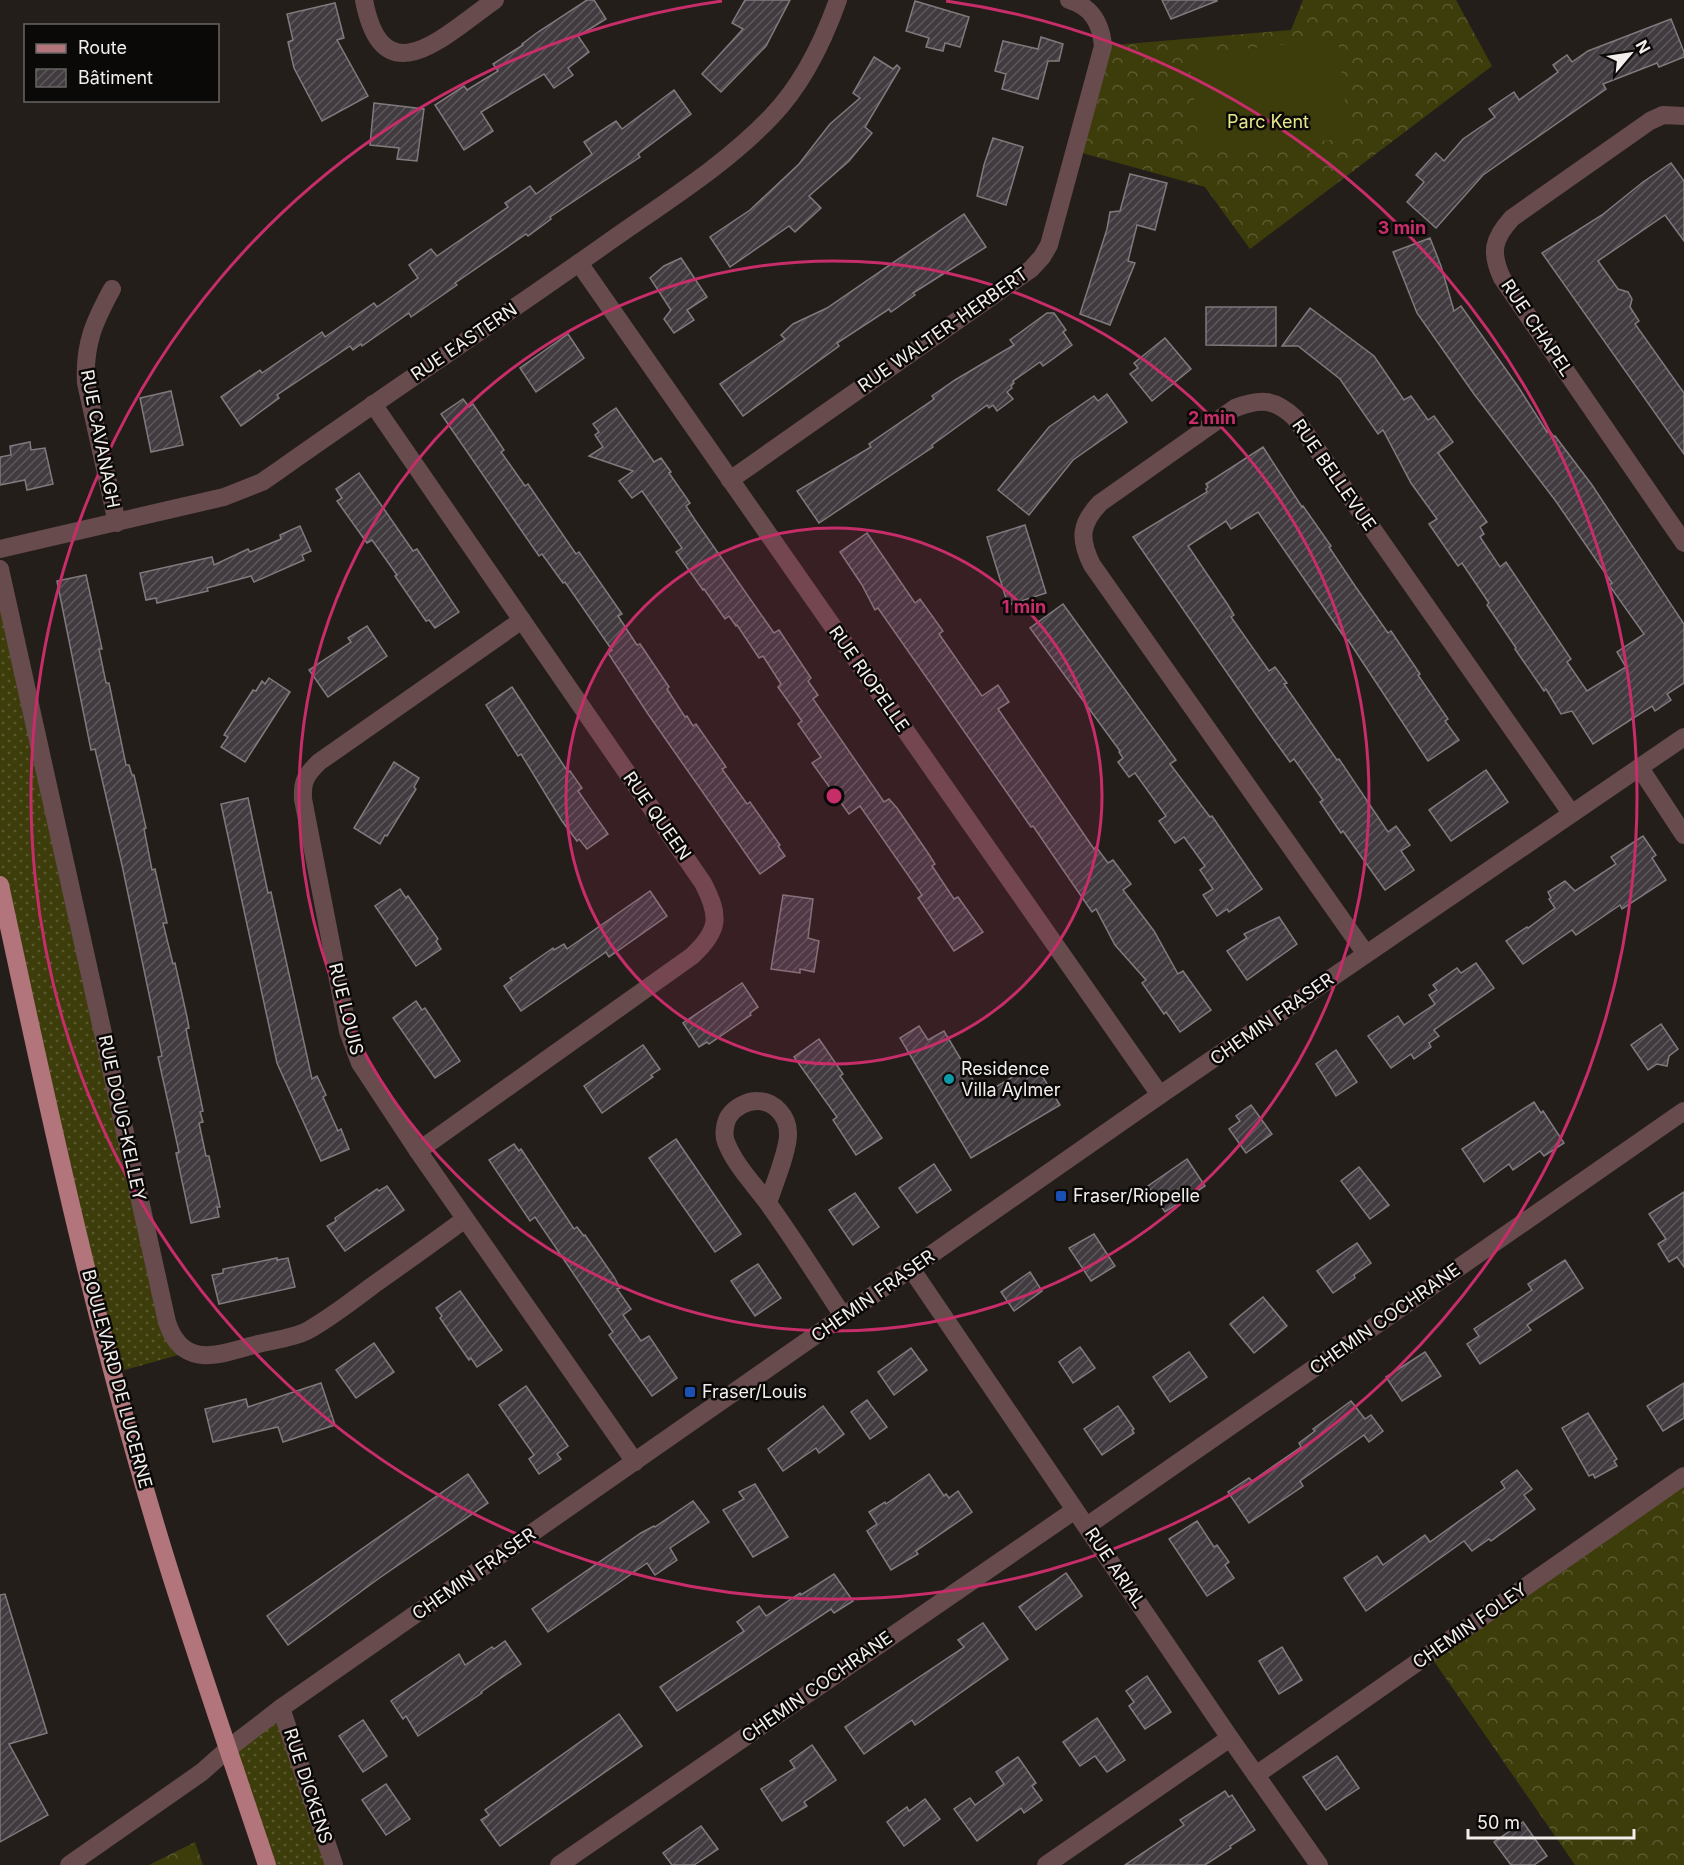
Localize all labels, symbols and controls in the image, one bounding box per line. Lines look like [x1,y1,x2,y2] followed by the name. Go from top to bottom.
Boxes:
[24,24,219,102] legend
[1600,24,1660,84] north arrow
[78,37,127,58] text: Route
[1631,37,1655,57] text: N
[78,67,153,88] text: Bâtiment
[1227,111,1309,132] park label: Parc Kent
[1378,217,1426,238] text: 3 min
[854,263,1032,396] street label: RUE WALTER-HERBERT
[1497,275,1578,380] street label: RUE CHAPEL
[407,298,521,385] street label: RUE EASTERN
[77,368,124,510] street label: RUE CAVANAGH
[1188,407,1236,428] text: 2 min
[1288,415,1381,534] street label: RUE BELLEVUE
[1002,596,1046,617] text: 1 min
[825,622,914,736] street label: RUE RIOPELLE
[619,767,696,864] street label: RUE QUEEN
[824,786,844,806] centre of rings
[325,961,368,1057] street label: RUE LOUIS
[1206,968,1338,1069] street label: CHEMIN FRASER
[95,1033,150,1203] street label: RUE DOUG-KELLEY
[961,1058,1061,1100] place label: Residence Villa Aylmer
[942,1072,956,1086] marker: Residence Villa Aylmer
[1073,1185,1200,1206] place label: Fraser/Riopelle
[1054,1189,1068,1203] marker: Fraser/Riopelle
[807,1245,939,1346] street label: CHEMIN FRASER
[1305,1259,1464,1378] street label: CHEMIN COCHRANE
[78,1267,157,1491] street label: BOULEVARD DE LUCERNE
[702,1381,807,1402] place label: Fraser/Louis
[683,1385,697,1399] marker: Fraser/Louis
[408,1523,540,1624] street label: CHEMIN FRASER
[1081,1524,1150,1612] street label: RUE ARIAL
[1409,1578,1531,1673] street label: CHEMIN FOLEY
[737,1627,896,1746] street label: CHEMIN COCHRANE
[280,1726,337,1846] street label: RUE DICKENS
[1468,1802,1634,1840] scale bar
[1477,1812,1520,1833] text: 50 m

